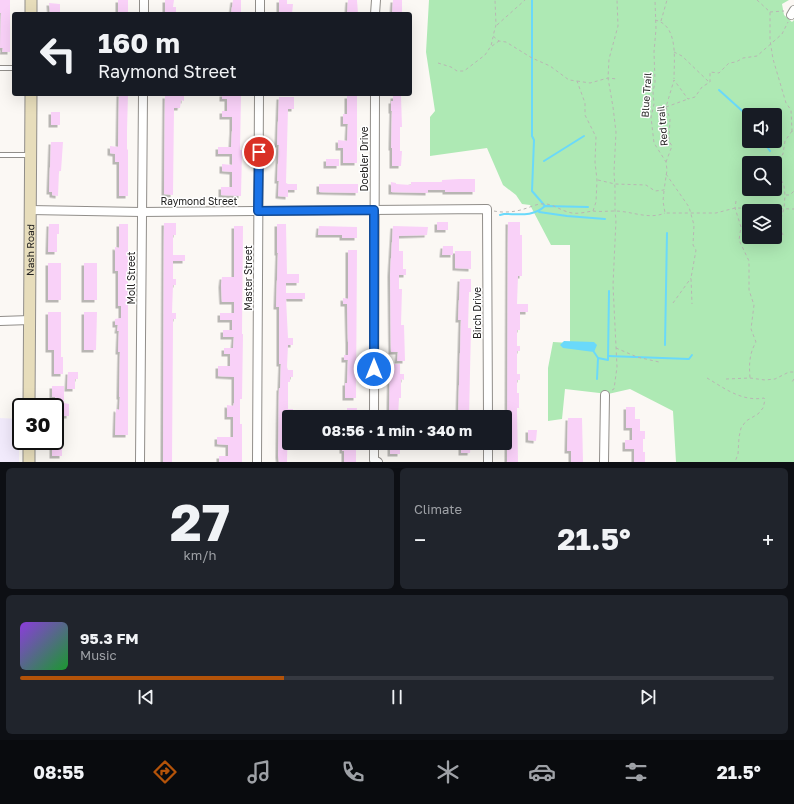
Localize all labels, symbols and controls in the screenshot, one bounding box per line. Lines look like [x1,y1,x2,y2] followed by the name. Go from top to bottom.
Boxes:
[98,26,180,59] text: 160 m
[32,28,84,80] icon: left
[98,60,237,82] text: Raymond Street
[638,72,654,118] street label: Blue Trail
[654,105,670,147] street label: Red trail
[742,108,782,244] map controls
[742,108,782,148] button: sound
[358,126,370,192] street label: Doebler Drive
[242,135,276,169] pin
[248,141,270,163] icon: arrive
[742,156,782,196] button: search
[161,195,238,207] street label: Raymond Street
[742,204,782,244] button: layers
[24,224,36,276] street label: Nash Road
[242,245,254,311] street label: Master Street
[125,251,137,305] street label: Moll Street
[471,287,483,339] street label: Birch Drive
[353,348,395,390] position arrow
[12,398,64,450] speed limit sign: 30
[322,421,472,439] text: 08:56 · 1 min · 340 m
[170,490,230,552] text: 27
[414,501,462,517] text: Climate
[557,521,631,557] text: 21.5°
[414,526,426,553] text: −
[762,526,774,553] text: +
[183,547,217,563] text: km/h
[80,629,139,647] text: 95.3 FM
[80,647,117,663] text: Music
[135,686,157,708] icon: previous
[386,686,408,708] icon: pause
[637,686,659,708] icon: next
[151,758,179,786] icon: directions
[245,758,273,786] icon: music
[339,758,367,786] icon: phone
[434,758,462,786] icon: climate
[528,758,556,786] icon: car
[622,758,650,786] icon: filters
[33,761,84,783] text: 08:55
[717,761,761,783] text: 21.5°

